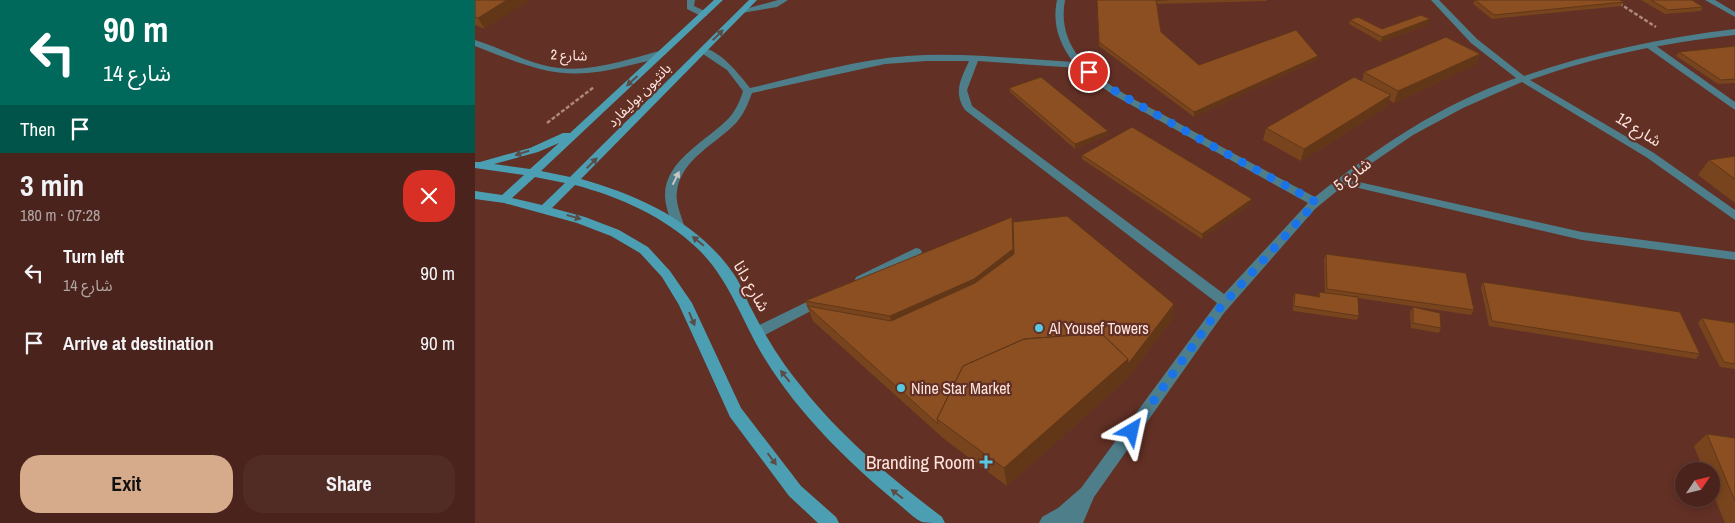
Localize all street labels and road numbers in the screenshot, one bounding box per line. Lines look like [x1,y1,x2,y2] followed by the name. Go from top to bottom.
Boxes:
[550,45,588,67] street label: شارع 2
[603,59,675,131] street label: بانثيون بوليفارد
[1611,107,1666,153] street label: شارع 12
[1329,152,1377,197] street label: شارع 5
[727,257,775,316] street label: شارع دانا

